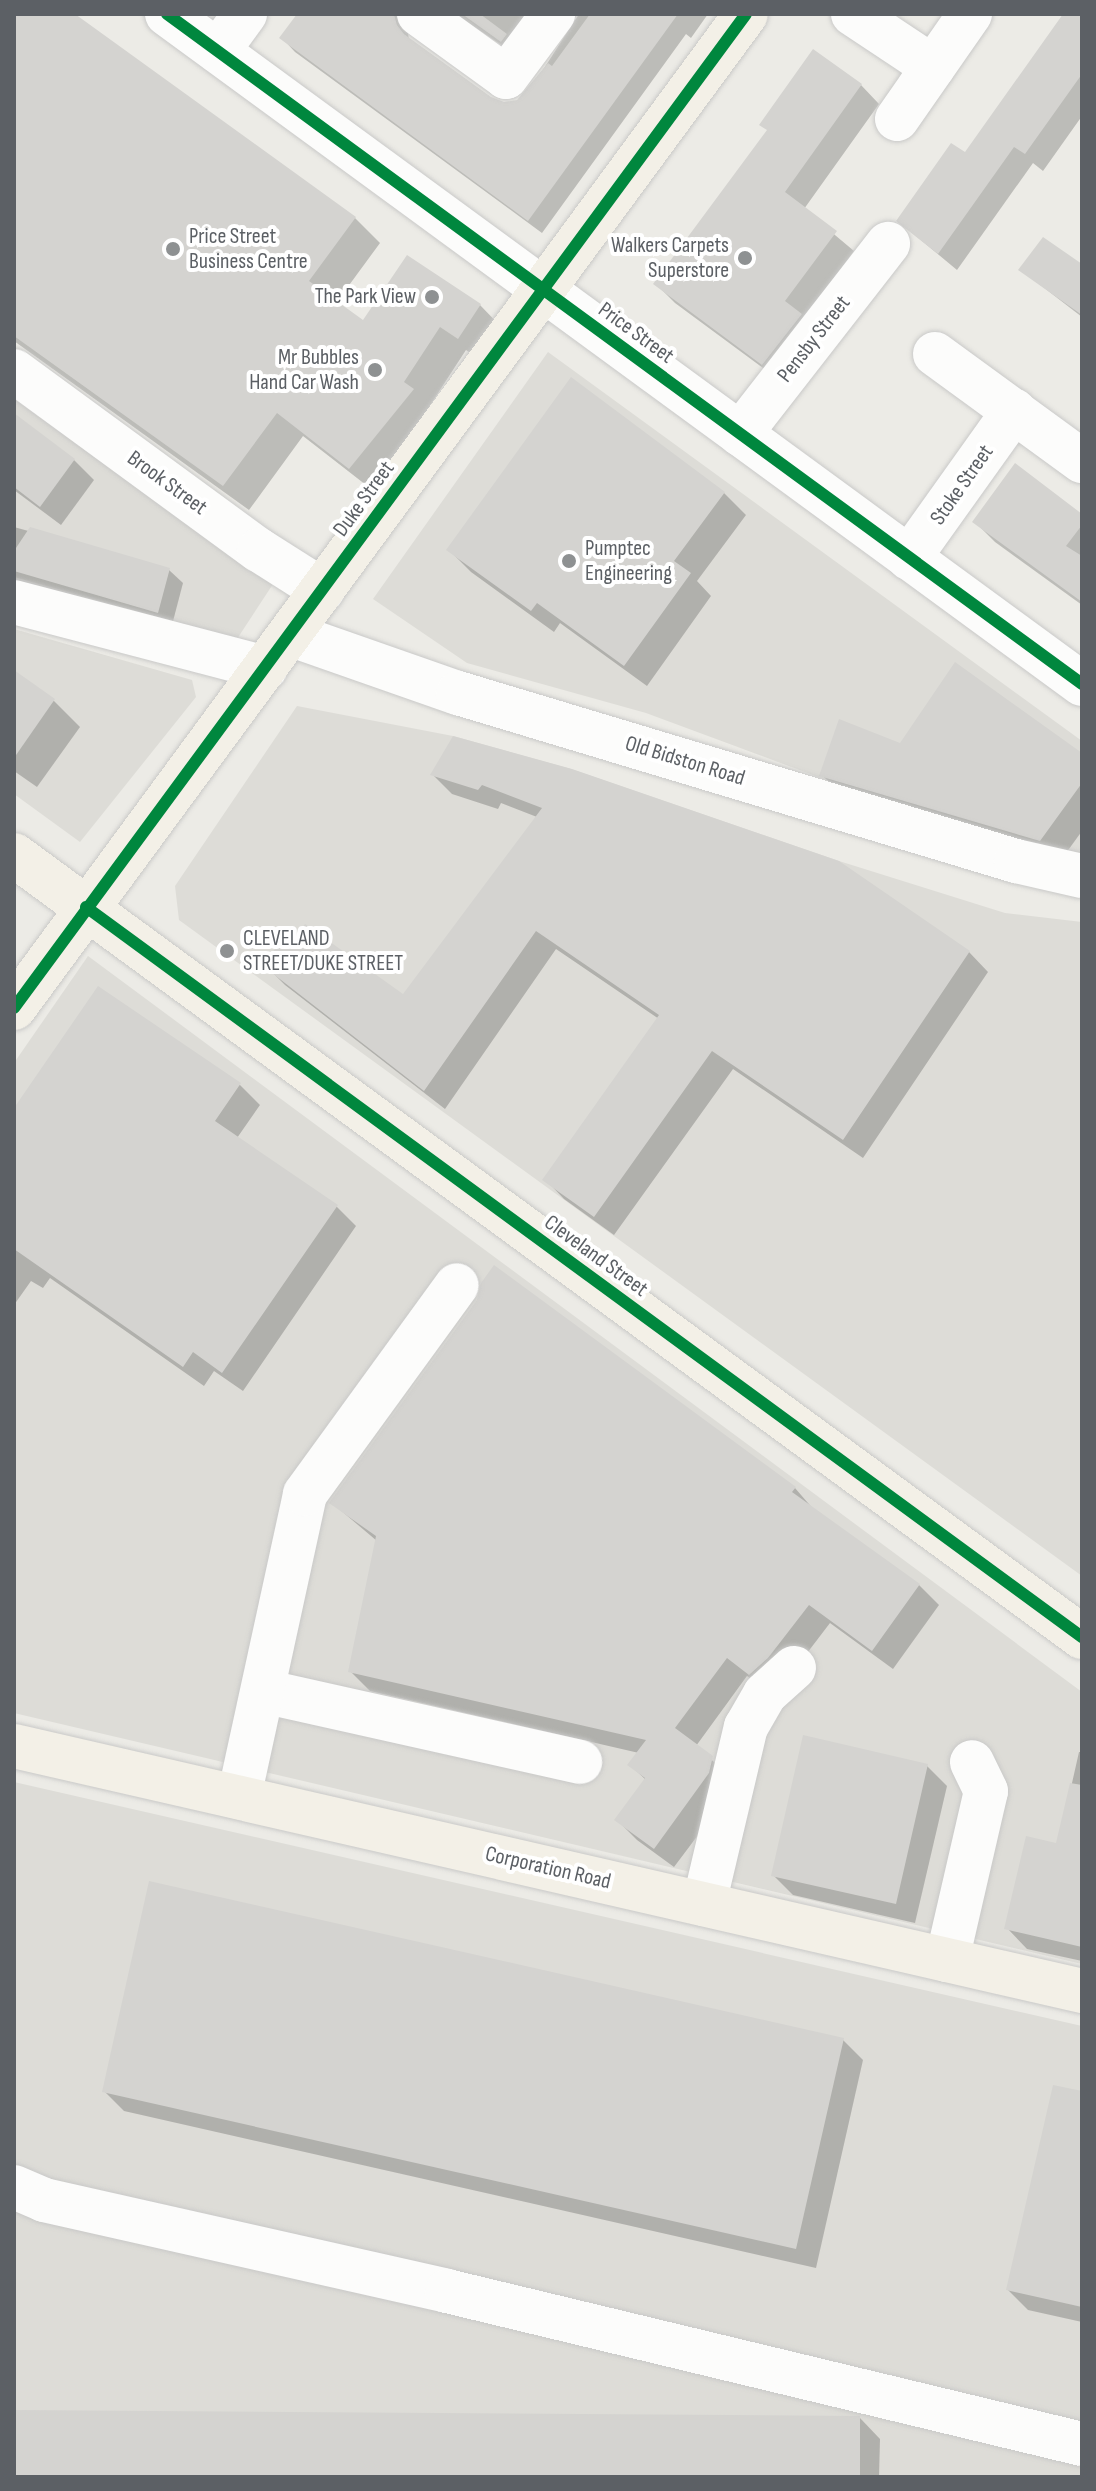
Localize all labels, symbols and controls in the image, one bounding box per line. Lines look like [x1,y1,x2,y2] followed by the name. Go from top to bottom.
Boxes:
[189,223,308,274] place label: Price Street Business Centre
[611,232,729,284] place label: Walkers Carpets Superstore
[164,240,182,258] marker: Price Street Business Centre
[736,249,754,267] marker: Walkers Carpets Superstore
[315,284,416,310] place label: The Park View
[423,288,441,306] marker: The Park View
[772,290,856,388] street label: Pensby Street
[593,297,679,369] street label: Price Street
[249,344,359,396] place label: Mr Bubbles Hand Car Wash
[366,361,384,379] marker: Mr Bubbles Hand Car Wash
[925,440,999,530] street label: Stoke Street
[122,445,212,521] street label: Brook Street
[328,456,400,542] street label: Duke Street
[585,535,672,586] place label: Pumptec Engineering
[560,552,578,570] marker: Pumptec Engineering
[622,730,748,792] street label: Old Bidston Road
[243,925,403,976] place label: CLEVELAND STREET/DUKE STREET
[218,942,236,960] marker: CLEVELAND STREET/DUKE STREET
[539,1210,653,1302] street label: Cleveland Street
[483,1841,613,1895] street label: Corporation Road

